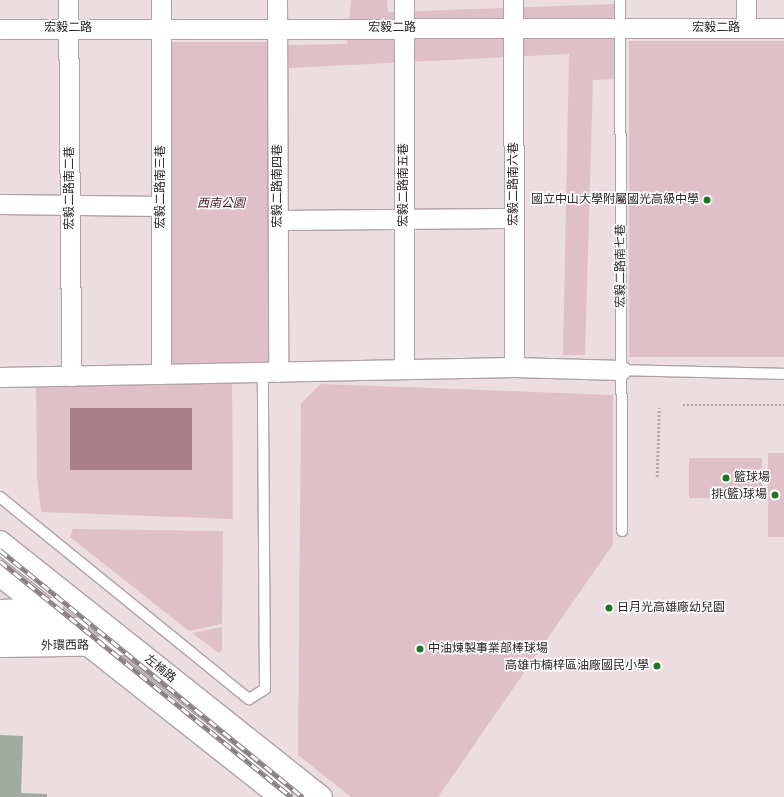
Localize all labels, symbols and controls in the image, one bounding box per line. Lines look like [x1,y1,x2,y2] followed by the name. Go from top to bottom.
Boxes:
[44,21,92,35] street label: 宏毅二路
[368,21,416,35] street label: 宏毅二路
[692,21,740,35] street label: 宏毅二路
[507,142,521,226] street label: 宏毅二路南六巷
[397,143,411,227] street label: 宏毅二路南五巷
[271,144,285,228] street label: 宏毅二路南四巷
[154,145,168,229] street label: 宏毅二路南三巷
[63,146,77,230] street label: 宏毅二路南二巷
[531,193,699,207] place label: 國立中山大學附屬國光高級中學
[702,195,712,205] marker: 國立中山大學附屬國光高級中學
[197,197,245,211] park label: 西南公園
[614,224,628,308] street label: 宏毅二路南七巷
[734,471,770,485] place label: 籃球場
[721,473,731,483] marker: 籃球場
[711,488,767,502] place label: 排(籃)球場
[770,490,780,500] marker: 排(籃)球場
[617,601,725,615] place label: 日月光高雄廠幼兒園
[604,603,614,613] marker: 日月光高雄廠幼兒園
[41,638,89,654] street label: 外環西路
[428,642,548,656] place label: 中油煉製事業部棒球場
[415,644,425,654] marker: 中油煉製事業部棒球場
[141,652,179,686] street label: 左楠路
[505,659,649,673] place label: 高雄市楠梓區油廠國民小學
[652,661,662,671] marker: 高雄市楠梓區油廠國民小學

